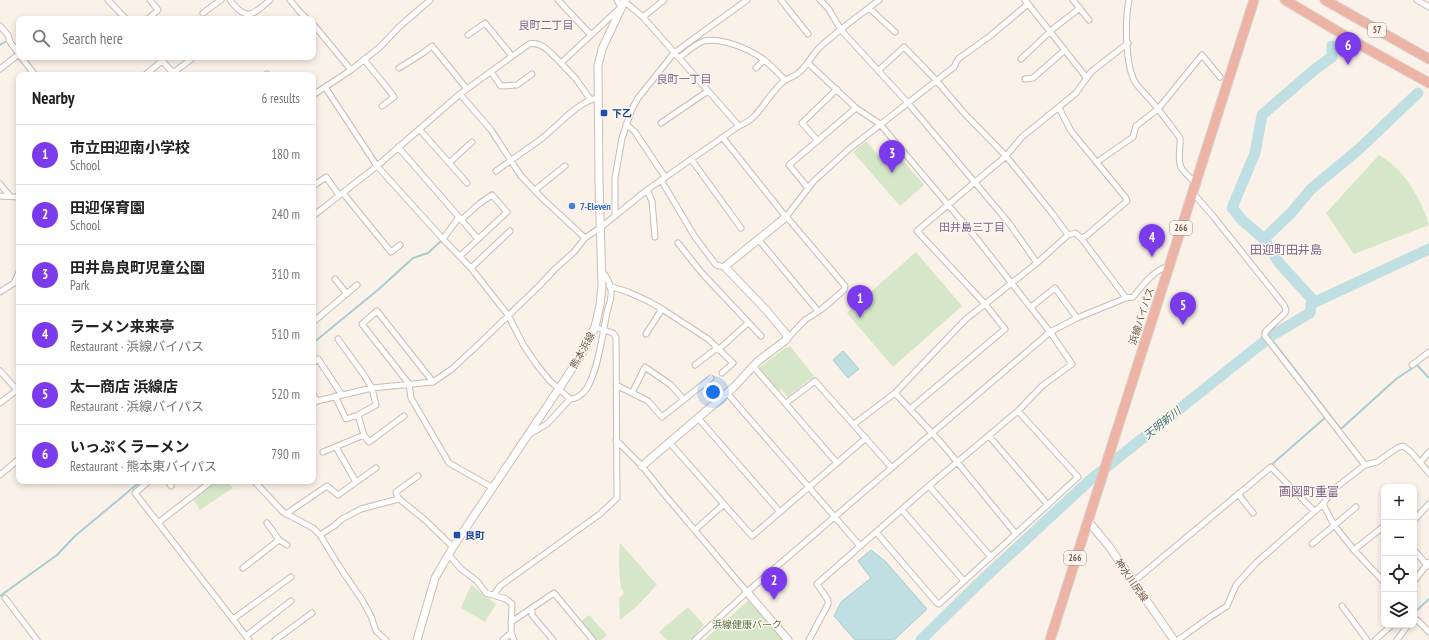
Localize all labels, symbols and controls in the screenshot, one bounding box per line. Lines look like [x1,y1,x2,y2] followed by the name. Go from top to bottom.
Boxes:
[16,16,316,60] search box
[519,18,574,32] district label: 良町二丁目
[1368,23,1386,37] road number: 57
[30,27,52,49] icon: search
[62,29,123,48] text: Search here
[1335,32,1361,65] pin: 6
[657,72,712,86] district label: 良町一丁目
[32,87,75,109] text: Nearby
[261,90,300,107] text: 6 results
[612,107,632,120] place label: 下乙
[599,108,609,118] marker: 下乙
[70,138,190,157] text: 市立田迎南小学校
[879,140,905,173] pin: 3
[42,146,48,163] text: 1
[271,146,300,163] text: 180 m
[70,157,100,174] text: School
[70,198,145,217] text: 田迎保育園
[580,200,611,213] place label: 7-Eleven
[567,201,577,211] marker: 7-Eleven
[42,206,48,223] text: 2
[271,206,300,223] text: 240 m
[70,217,100,234] text: School
[939,220,1005,234] district label: 田井島三丁目
[1170,221,1192,235] road number: 266
[1139,224,1165,257] pin: 4
[1250,242,1322,257] district label: 田迎町田井島
[70,258,205,277] text: 田井島良町児童公園
[42,266,48,283] text: 3
[271,266,300,283] text: 310 m
[70,277,89,294] text: Park
[847,285,873,318] pin: 1
[1126,286,1157,347] street label: 浜線バイパス
[1170,292,1196,325] pin: 5
[70,317,174,336] text: ラーメン来来亭
[42,326,48,343] text: 4
[271,326,300,343] text: 510 m
[567,330,598,371] street label: 熊本浜線
[70,338,204,355] text: Restaurant · 浜線バイパス
[70,377,178,396] text: 太一商店 浜線店
[703,382,723,402] your location
[42,386,48,403] text: 5
[271,386,300,403] text: 520 m
[70,398,204,415] text: Restaurant · 浜線バイパス
[1140,403,1184,442] water label: 天明新川
[70,437,189,456] text: いっぷくラーメン
[42,446,48,463] text: 6
[271,446,300,463] text: 790 m
[70,458,217,475] text: Restaurant · 熊本東バイパス
[1279,484,1339,499] district label: 画図町重富
[1381,484,1417,628] map controls
[1381,484,1417,520] button: +
[1381,520,1417,556] button: −
[465,529,485,542] place label: 良町
[452,530,462,540] marker: 良町
[1064,551,1086,565] road number: 266
[1112,556,1151,604] street label: 神水川尻線
[1381,556,1417,592] button: locate
[761,567,787,600] pin: 2
[1381,592,1417,628] button: layers
[712,618,782,631] park label: 浜線健康パーク

